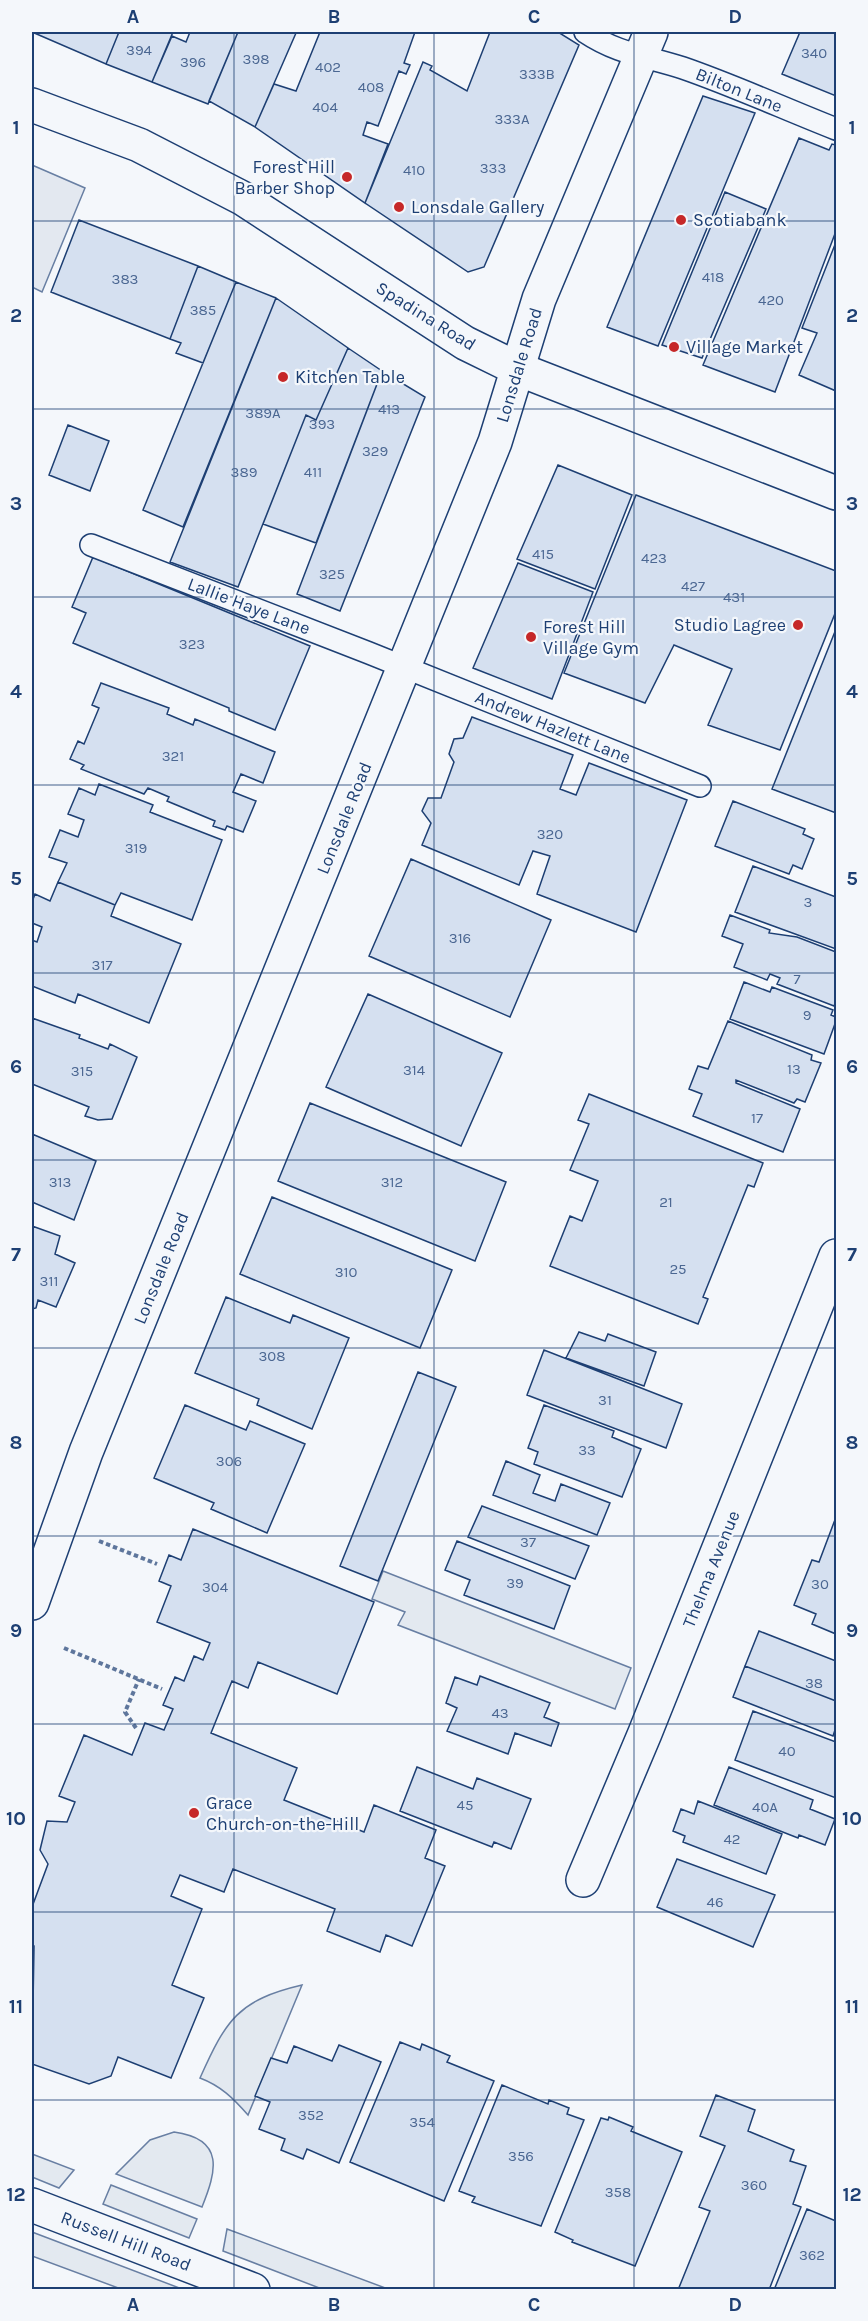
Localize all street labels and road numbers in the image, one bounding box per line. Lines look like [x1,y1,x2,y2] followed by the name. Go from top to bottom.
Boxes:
[692,63,786,117] street label: Bilton Lane
[372,277,480,355] street label: Spadina Road
[491,305,547,425] street label: Lonsdale Road
[185,573,313,639] street label: Lallie Haye Lane
[472,686,634,768] street label: Andrew Hazlett Lane
[311,759,377,877] street label: Lonsdale Road
[128,1209,194,1327] street label: Lonsdale Road
[677,1507,745,1631] street label: Thelma Avenue
[58,2206,194,2276] street label: Russell Hill Road

